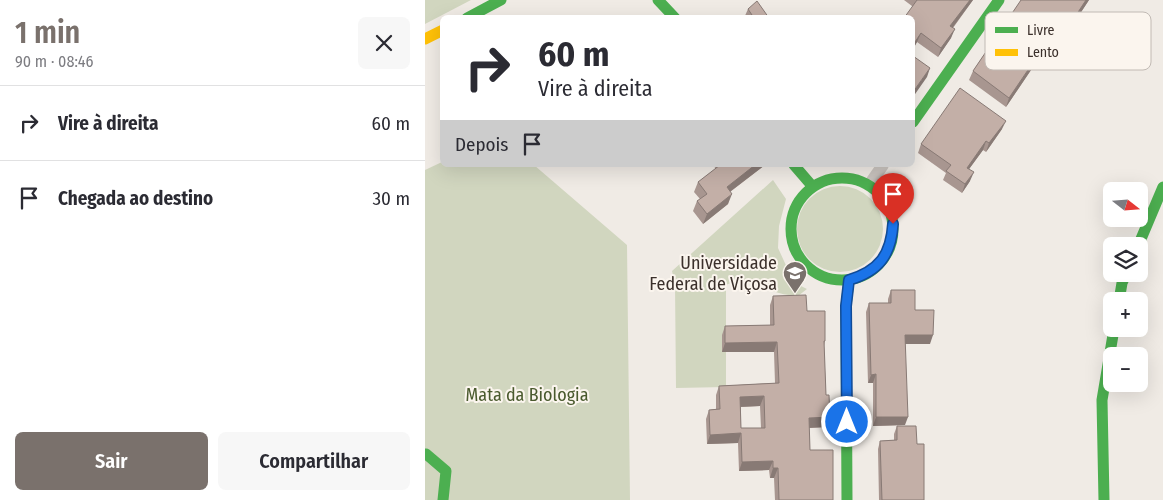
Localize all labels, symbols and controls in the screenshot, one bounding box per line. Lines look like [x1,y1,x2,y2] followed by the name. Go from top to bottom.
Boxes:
[985,12,1151,70] legend
[15,15,80,51] text: 1 min
[358,17,410,69] button: close
[1027,22,1054,39] text: Livre
[538,33,609,75] text: 60 m
[455,35,520,100] icon: right
[1027,44,1059,61] text: Lento
[15,52,93,71] text: 90 m · 08:46
[538,75,652,102] text: Vire à direita
[15,109,43,137] icon: right
[58,112,159,135] text: Vire à direita
[372,112,410,135] text: 60 m
[518,130,546,158] icon: arrive
[455,133,508,156] text: Depois
[872,173,914,224] pin
[879,180,907,208] icon: arrive
[1103,182,1147,228] north arrow
[1103,182,1148,392] map controls
[15,184,43,212] icon: arrive
[58,187,213,210] text: Chegada ao destino
[372,187,410,210] text: 30 m
[1103,237,1148,282] button: layers
[649,252,777,295] place label: Universidade Federal de Viçosa
[782,260,808,294] school or university icon: Universidade Federal de Viçosa
[1103,292,1148,337] button: +
[1103,347,1148,392] button: −
[466,384,589,406] park label: Mata da Biologia
[820,395,872,447] position arrow
[15,432,208,490] button: Sair
[218,432,410,490] button: Compartilhar

